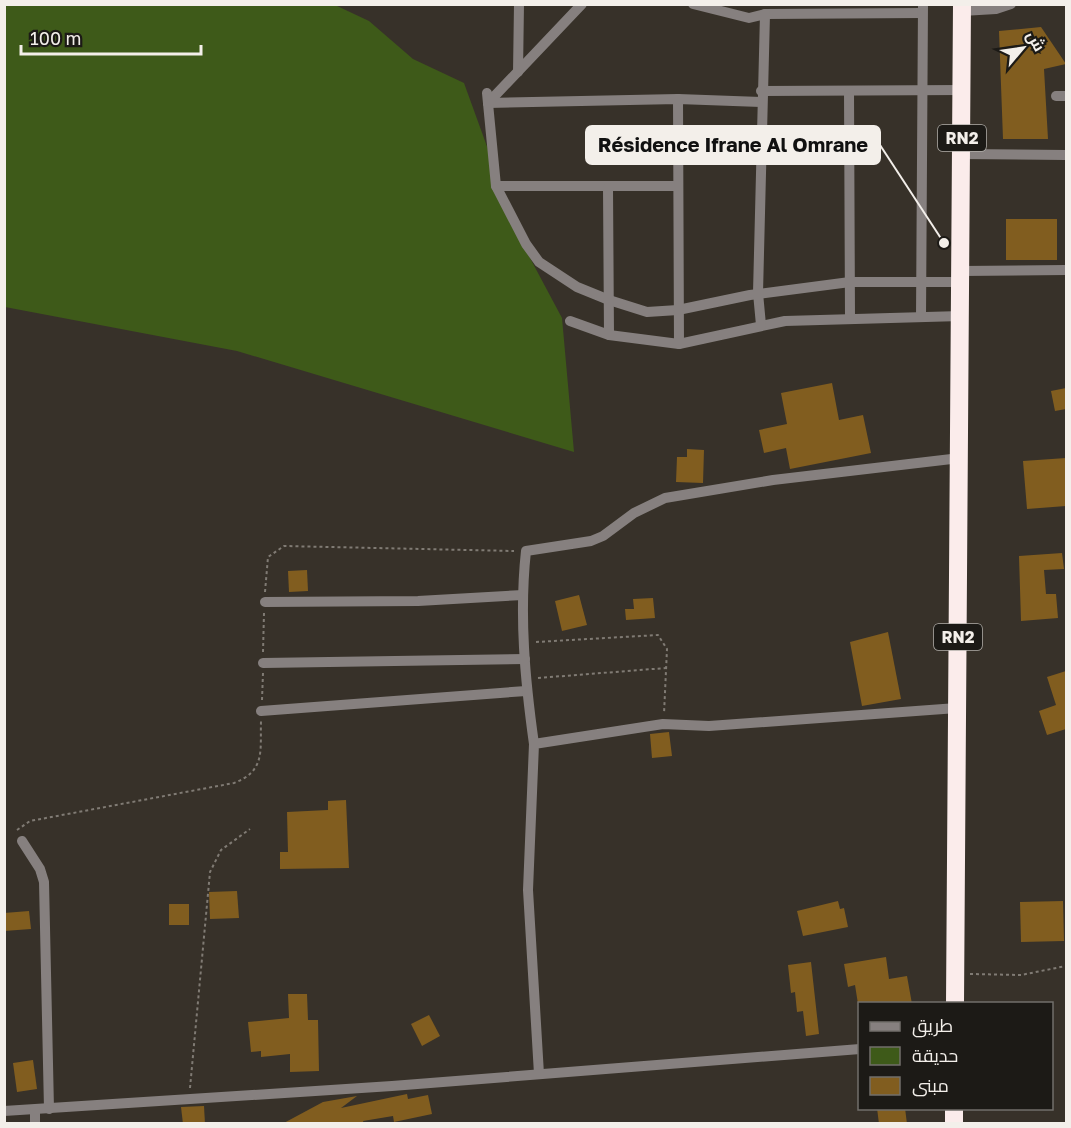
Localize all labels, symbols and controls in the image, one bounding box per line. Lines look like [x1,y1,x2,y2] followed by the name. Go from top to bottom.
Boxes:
[21,18,201,56] scale bar
[993,18,1053,78] north arrow
[30,27,81,49] text: 100 m
[1022,27,1050,55] text: ش
[938,125,986,151] road number: RN2
[586,126,880,164] callout: Résidence Ifrane Al Omrane
[598,132,868,156] text: Résidence Ifrane Al Omrane
[934,624,982,650] road number: RN2
[858,1002,1053,1110] legend
[912,1014,953,1038] text: طريق
[912,1044,958,1066] text: حديقة
[912,1074,949,1097] text: مبنى

